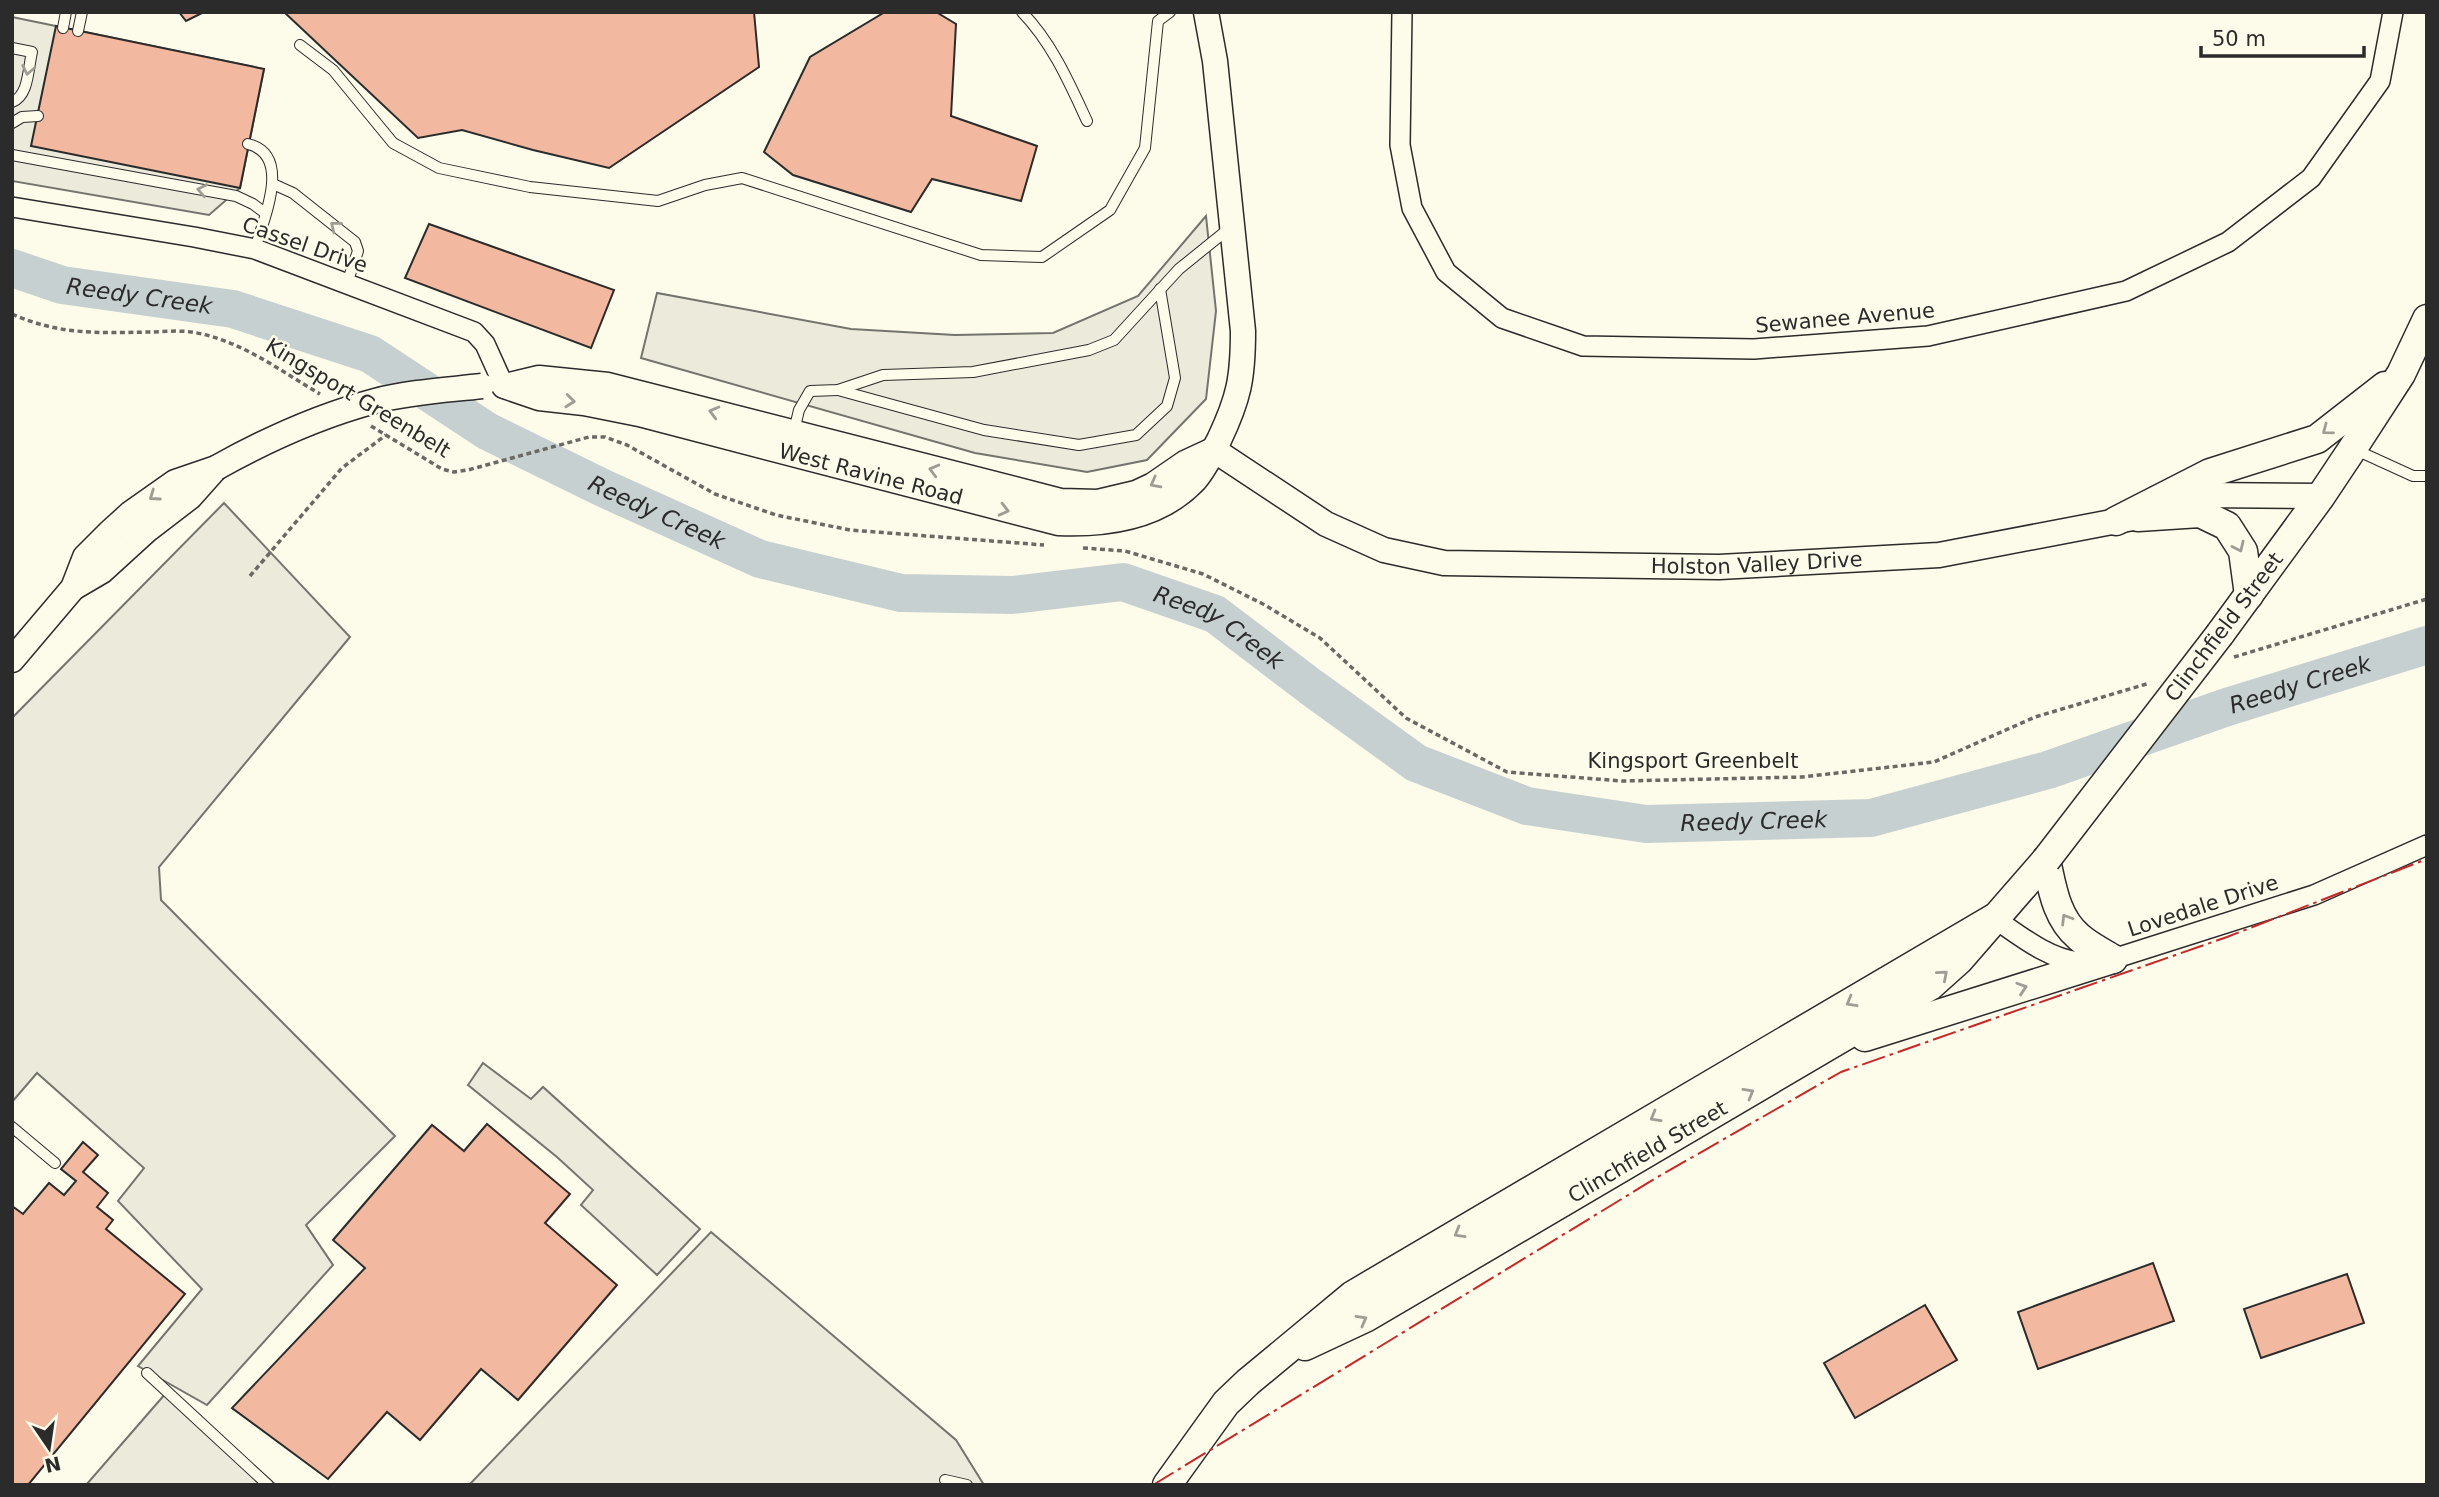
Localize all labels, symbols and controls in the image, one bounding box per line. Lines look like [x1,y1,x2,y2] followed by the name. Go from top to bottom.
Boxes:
[2201,14,2364,58] scale bar
[2212,27,2266,51] text: 50 m
[21,64,36,76] one-way arrow
[196,183,208,198] one-way arrow
[239,212,371,278] street label: Cassel Drive
[331,222,343,235] one-way arrow
[65,273,216,319] water label: Reedy Creek
[1754,298,1936,338] street label: Sewanee Avenue
[261,333,455,463] street label: Kingsport Greenbelt
[564,394,576,409] one-way arrow
[709,406,721,420] one-way arrow
[2323,422,2335,435] one-way arrow
[776,439,966,510] street label: West Ravine Road
[928,464,940,478] one-way arrow
[584,470,731,555] water label: Reedy Creek
[1149,475,1162,489] one-way arrow
[149,488,162,500] one-way arrow
[998,502,1010,516] one-way arrow
[2231,540,2245,552] one-way arrow
[1651,547,1863,579] street label: Holston Valley Drive
[2160,548,2288,706] street label: Clinchfield Street
[1150,581,1290,676] water label: Reedy Creek
[2226,650,2376,718] water label: Reedy Creek
[1588,749,1798,773] street label: Kingsport Greenbelt
[1680,806,1829,836] water label: Reedy Creek
[2125,870,2281,942] street label: Lovedale Drive
[2061,914,2074,927] one-way arrow
[1935,971,1948,983] one-way arrow
[2016,981,2028,996] one-way arrow
[1845,994,1858,1007] one-way arrow
[1741,1088,1754,1101] one-way arrow
[1564,1096,1731,1208] street label: Clinchfield Street
[1649,1109,1662,1122] one-way arrow
[1453,1225,1466,1238] one-way arrow
[1355,1314,1368,1328] one-way arrow
[14,1413,84,1483] north arrow
[43,1452,63,1477] text: N

